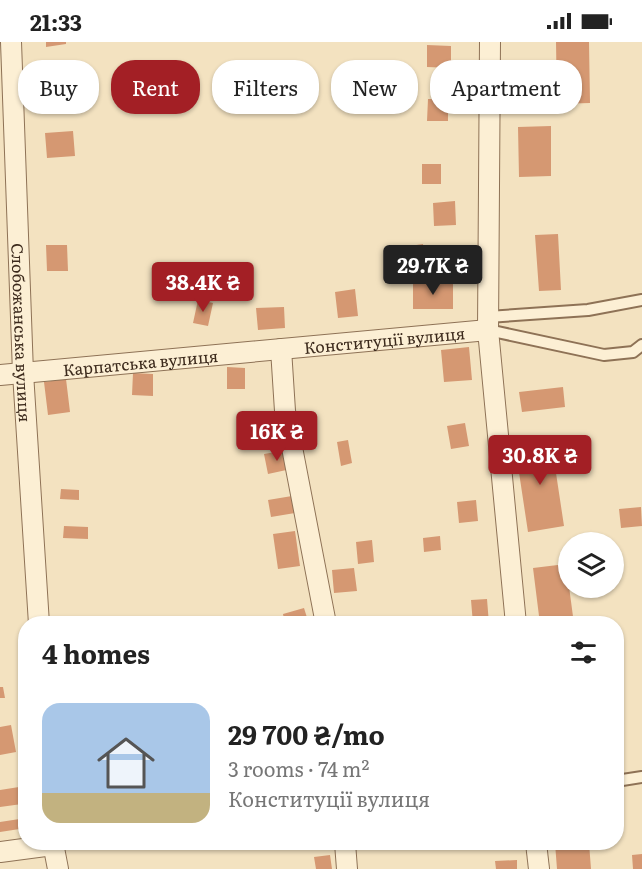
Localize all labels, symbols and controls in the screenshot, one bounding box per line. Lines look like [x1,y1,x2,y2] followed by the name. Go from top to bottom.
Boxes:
[30,5,82,38] text: 21:33
[18,60,99,114] chip: Buy
[111,60,200,114] chip: Rent
[212,60,319,114] chip: Filters
[331,60,418,114] chip: New
[430,60,582,114] chip: Apartment
[6,243,38,423] street label: Слобожанська вулиця
[378,245,488,296] pin: 29.7K ₴
[397,249,469,279] text: 29.7K ₴
[148,262,258,313] pin: 38.4K ₴
[166,266,240,296] text: 38.4K ₴
[303,320,466,359] street label: Конституції вулиця
[62,343,219,381] street label: Карпатська вулиця
[235,411,319,462] pin: 16K ₴
[250,415,304,445] text: 16K ₴
[485,435,595,486] pin: 30.8K ₴
[502,439,578,469] text: 30.8K ₴
[558,532,624,598] map controls
[558,532,624,598] button: layers
[42,633,150,672] text: 4 homes
[567,636,600,669] icon: filters
[228,714,385,753] text: 29 700 ₴/mo
[90,727,162,799] icon: home
[228,753,369,783] text: 3 rooms · 74 m²
[228,783,430,813] text: Конституції вулиця

